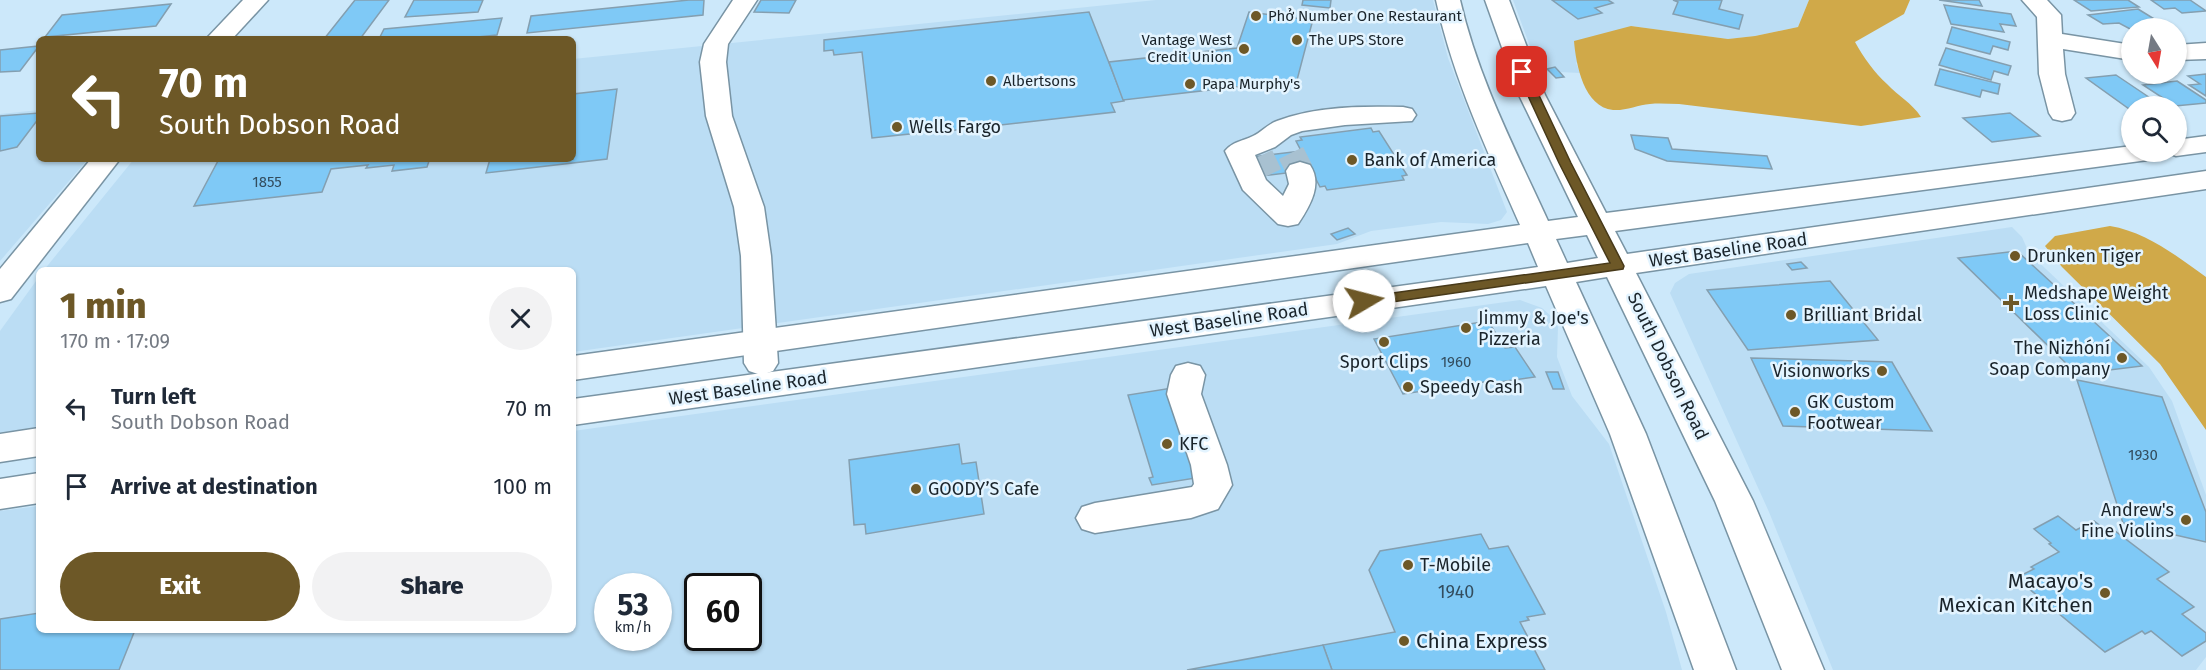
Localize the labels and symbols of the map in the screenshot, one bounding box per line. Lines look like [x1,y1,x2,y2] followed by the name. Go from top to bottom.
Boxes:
[1268,7,1463,25] place label: Phở Number One Restaurant
[1249,9,1263,23] marker: Phở Number One Restaurant
[2121,18,2187,84] north arrow
[1141,31,1233,66] place label: Vantage West Credit Union
[1309,31,1404,49] place label: The UPS Store
[1290,33,1304,47] marker: The UPS Store
[1237,42,1251,56] marker: Vantage West Credit Union
[1496,46,1547,97] pin
[1003,72,1076,90] place label: Albertsons
[984,74,998,88] marker: Albertsons
[1202,75,1300,93] place label: Papa Murphy's
[1183,77,1197,91] marker: Papa Murphy's
[909,116,1001,138] place label: Wells Fargo
[890,120,904,134] marker: Wells Fargo
[1364,149,1496,171] place label: Bank of America
[1345,153,1359,167] marker: Bank of America
[252,173,282,191] house number: 1855
[1647,228,1809,272] street label: West Baseline Road
[2027,245,2141,267] place label: Drunken Tiger
[2008,249,2022,263] marker: Drunken Tiger
[1332,269,1396,333] position arrow
[2024,282,2169,325] place label: Medshape Weight Loss Clinic
[1623,289,1713,443] street label: South Dobson Road
[2002,294,2020,312] marker: Medshape Weight Loss Clinic
[1148,298,1310,342] street label: West Baseline Road
[1803,304,1922,326] place label: Brilliant Bridal
[1478,307,1589,350] place label: Jimmy & Joe's Pizzeria
[1784,308,1798,322] marker: Brilliant Bridal
[1459,321,1473,335] marker: Jimmy & Joe's Pizzeria
[1377,335,1391,349] marker: Sport Clips
[1989,337,2110,380] place label: The Nizhóní Soap Company
[1340,351,1428,373] place label: Sport Clips
[2115,351,2129,365] marker: The Nizhóní Soap Company
[1441,353,1471,371] house number: 1960
[1772,360,1870,382] place label: Visionworks
[1875,364,1889,378] marker: Visionworks
[667,366,829,410] street label: West Baseline Road
[1420,376,1523,398] place label: Speedy Cash
[1401,380,1415,394] marker: Speedy Cash
[1807,391,1895,434] place label: GK Custom Footwear
[1788,405,1802,419] marker: GK Custom Footwear
[1179,433,1208,455] place label: KFC
[1160,437,1174,451] marker: KFC
[2128,446,2158,464] house number: 1930
[928,478,1039,500] place label: GOODY’S Cafe
[909,482,923,496] marker: GOODY’S Cafe
[2081,499,2174,542] place label: Andrew's Fine Violins
[2179,513,2193,527] marker: Andrew's Fine Violins
[1420,554,1491,576] place label: T-Mobile
[1401,558,1415,572] marker: T-Mobile
[1939,568,2093,618] place label: Macayo's Mexican Kitchen
[684,573,762,651] speed limit sign: 60
[1438,581,1474,603] house number: 1940
[2098,586,2112,600] marker: Macayo's Mexican Kitchen
[1416,628,1547,654] place label: China Express
[1397,634,1411,648] marker: China Express

